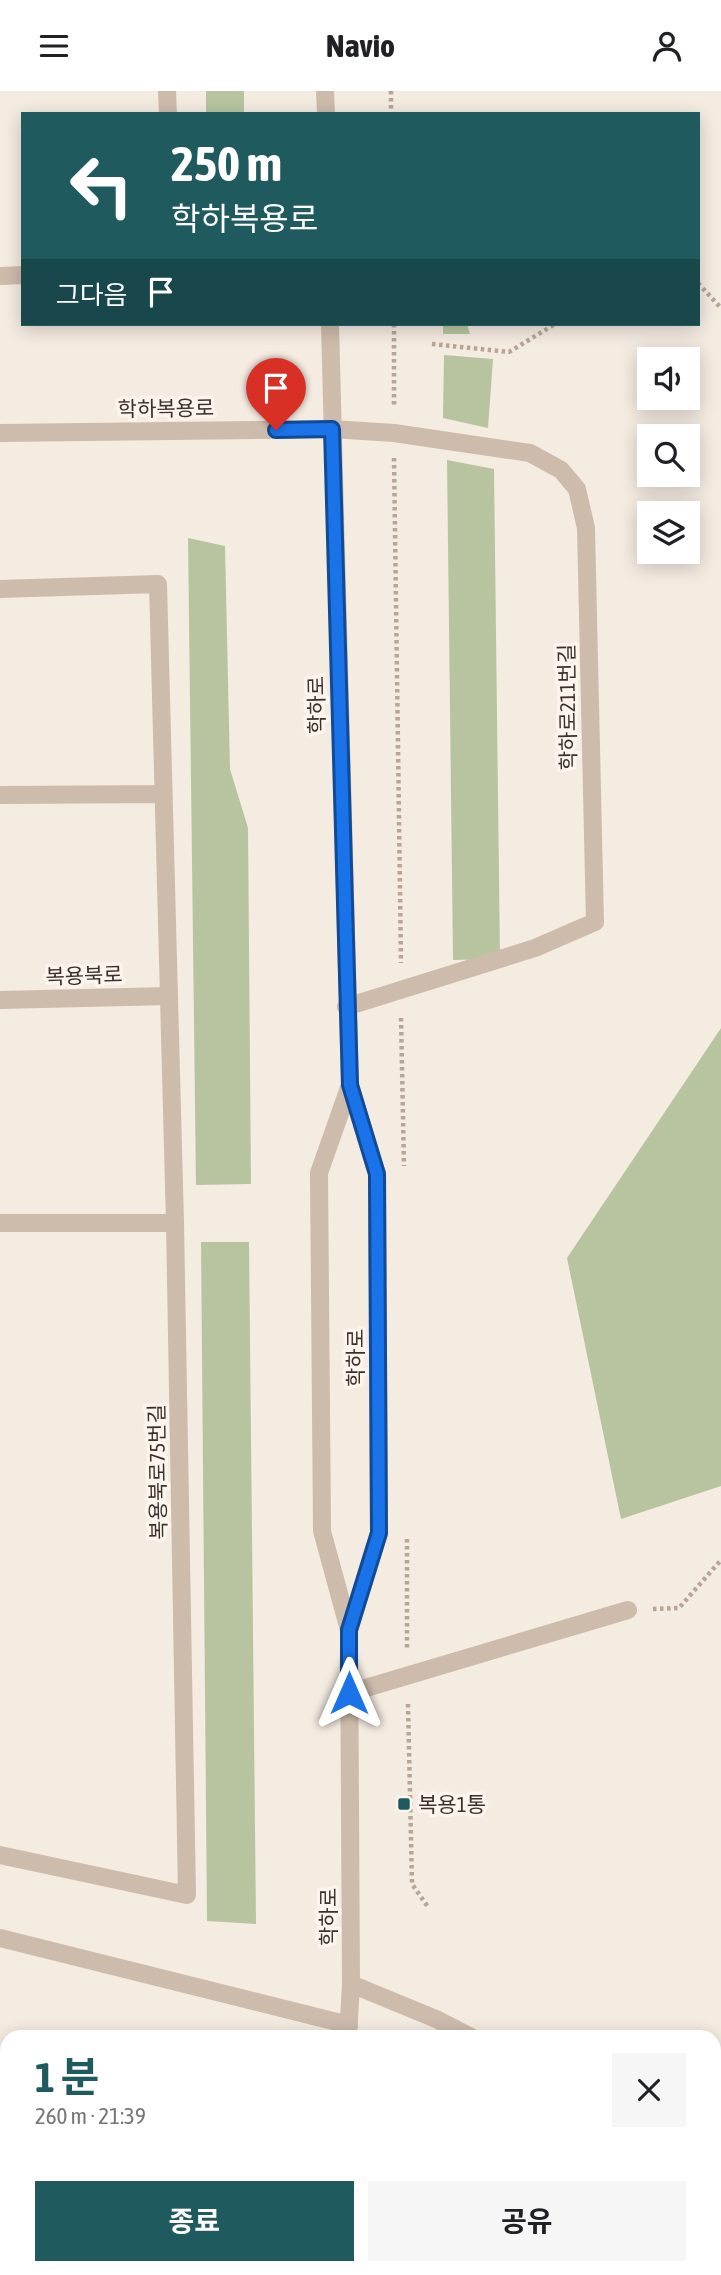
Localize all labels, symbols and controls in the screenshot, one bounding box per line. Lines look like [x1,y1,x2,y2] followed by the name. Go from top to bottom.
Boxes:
[35,27,73,65] icon: menu
[326,27,395,64] text: Navio
[648,27,686,65] icon: person
[171,135,282,191] text: 250 m
[56,140,147,231] icon: left
[171,200,318,237] text: 학하복용로
[142,273,180,311] icon: arrive
[56,280,128,310] text: 그다음
[637,347,700,564] map controls
[637,347,700,410] button: sound
[246,358,306,430] pin
[257,369,295,407] icon: arrive
[117,395,215,421] street label: 학하복용로
[637,424,700,487] button: search
[637,501,700,564] button: layers
[554,644,580,770] street label: 학하로211번길
[303,676,329,734] street label: 학하로
[45,962,123,988] street label: 복용북로
[343,1329,367,1387] street label: 학하로
[144,1404,170,1540] street label: 복용북로75번길
[312,1656,386,1730] position arrow
[418,1792,486,1816] place label: 복용1통
[396,1796,412,1812] marker: 복용1통
[316,1888,340,1946] street label: 학하로
[35,2053,99,2101] text: 1 분
[612,2053,686,2127] button: close
[35,2103,146,2129] text: 260 m · 21:39
[35,2181,354,2261] button: 종료
[368,2181,686,2261] button: 공유

